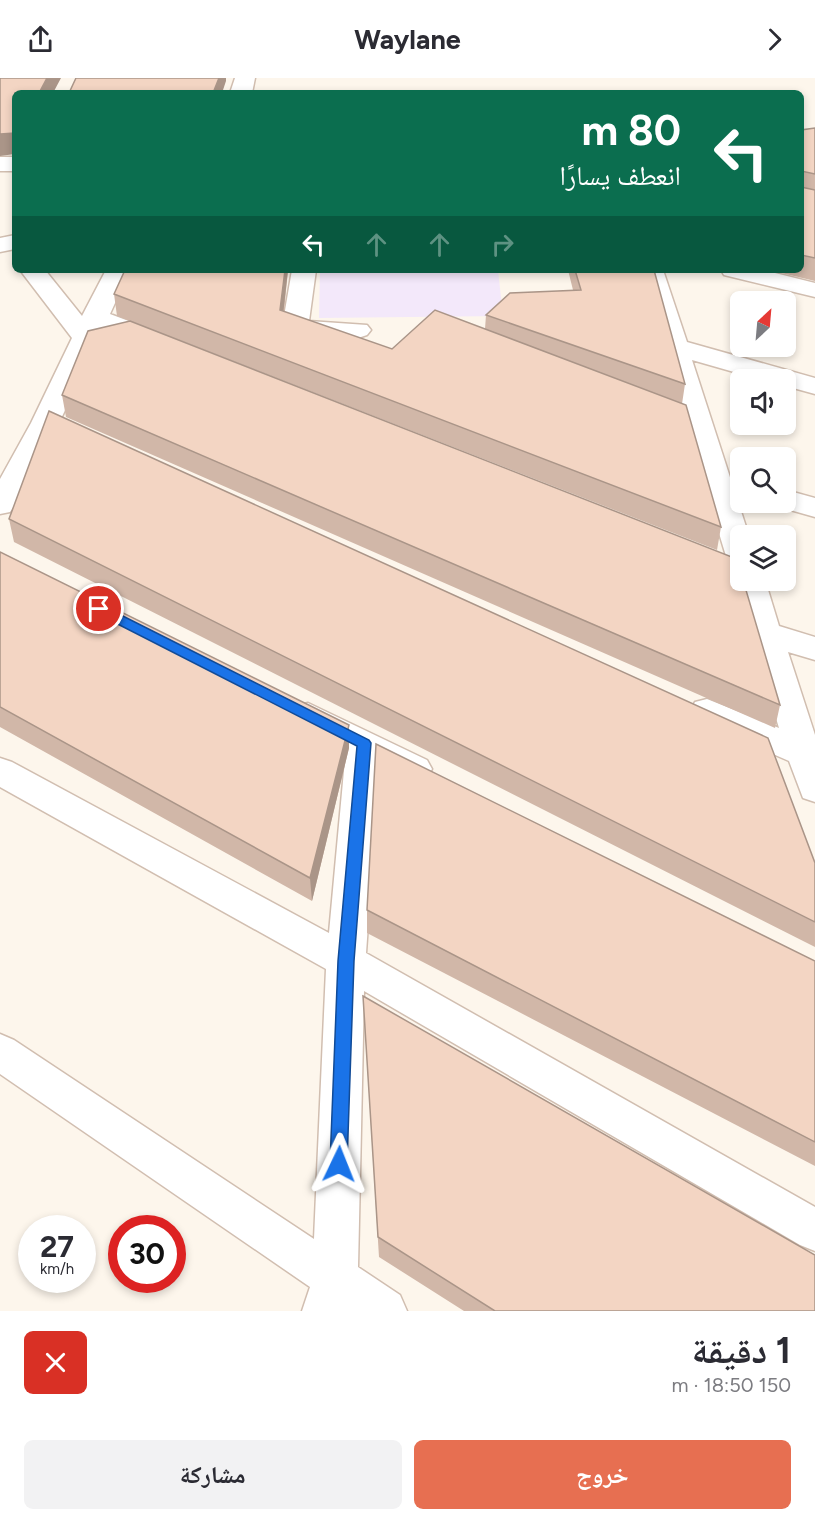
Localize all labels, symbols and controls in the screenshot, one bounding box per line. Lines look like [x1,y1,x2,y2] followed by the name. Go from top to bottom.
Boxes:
[24,23,57,56] icon: share
[354,23,461,56] text: Waylane
[758,23,791,56] icon: forward
[581,105,681,156] text: 80 m
[702,114,780,192] icon: left
[559,159,681,192] text: انعطف يسارًا
[297,228,330,261] icon: left
[360,228,393,261] icon: ahead
[423,228,456,261] icon: ahead
[486,228,519,261] icon: right
[730,291,796,357] north arrow
[730,291,796,591] map controls
[730,369,796,435] button: sound
[730,447,796,513] button: search
[730,525,796,591] button: layers
[73,583,124,634] pin
[82,592,115,625] icon: arrive
[307,1132,371,1196] position arrow
[108,1215,186,1293] speed limit sign: 30
[40,1228,74,1265] text: 27
[40,1260,74,1278] text: km/h
[692,1329,791,1372] text: 1 دقيقة
[24,1331,87,1394] button: close
[672,1373,791,1397] text: 150 m · 18:50
[24,1440,402,1509] button: مشاركة
[414,1440,791,1509] button: خروج

